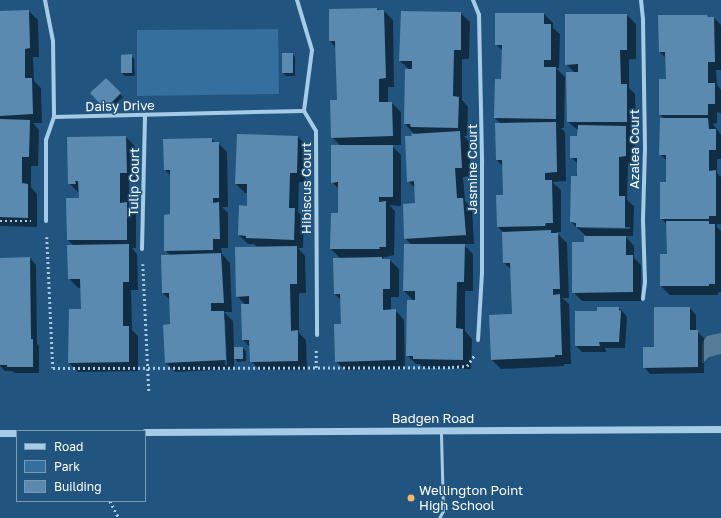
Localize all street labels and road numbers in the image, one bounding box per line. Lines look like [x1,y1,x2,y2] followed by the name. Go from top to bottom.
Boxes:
[85,98,155,114] street label: Daisy Drive
[626,109,642,189] street label: Azalea Court
[464,124,480,214] street label: Jasmine Court
[298,142,314,234] street label: Hibiscus Court
[126,148,142,216] street label: Tulip Court
[392,410,474,426] street label: Badgen Road

